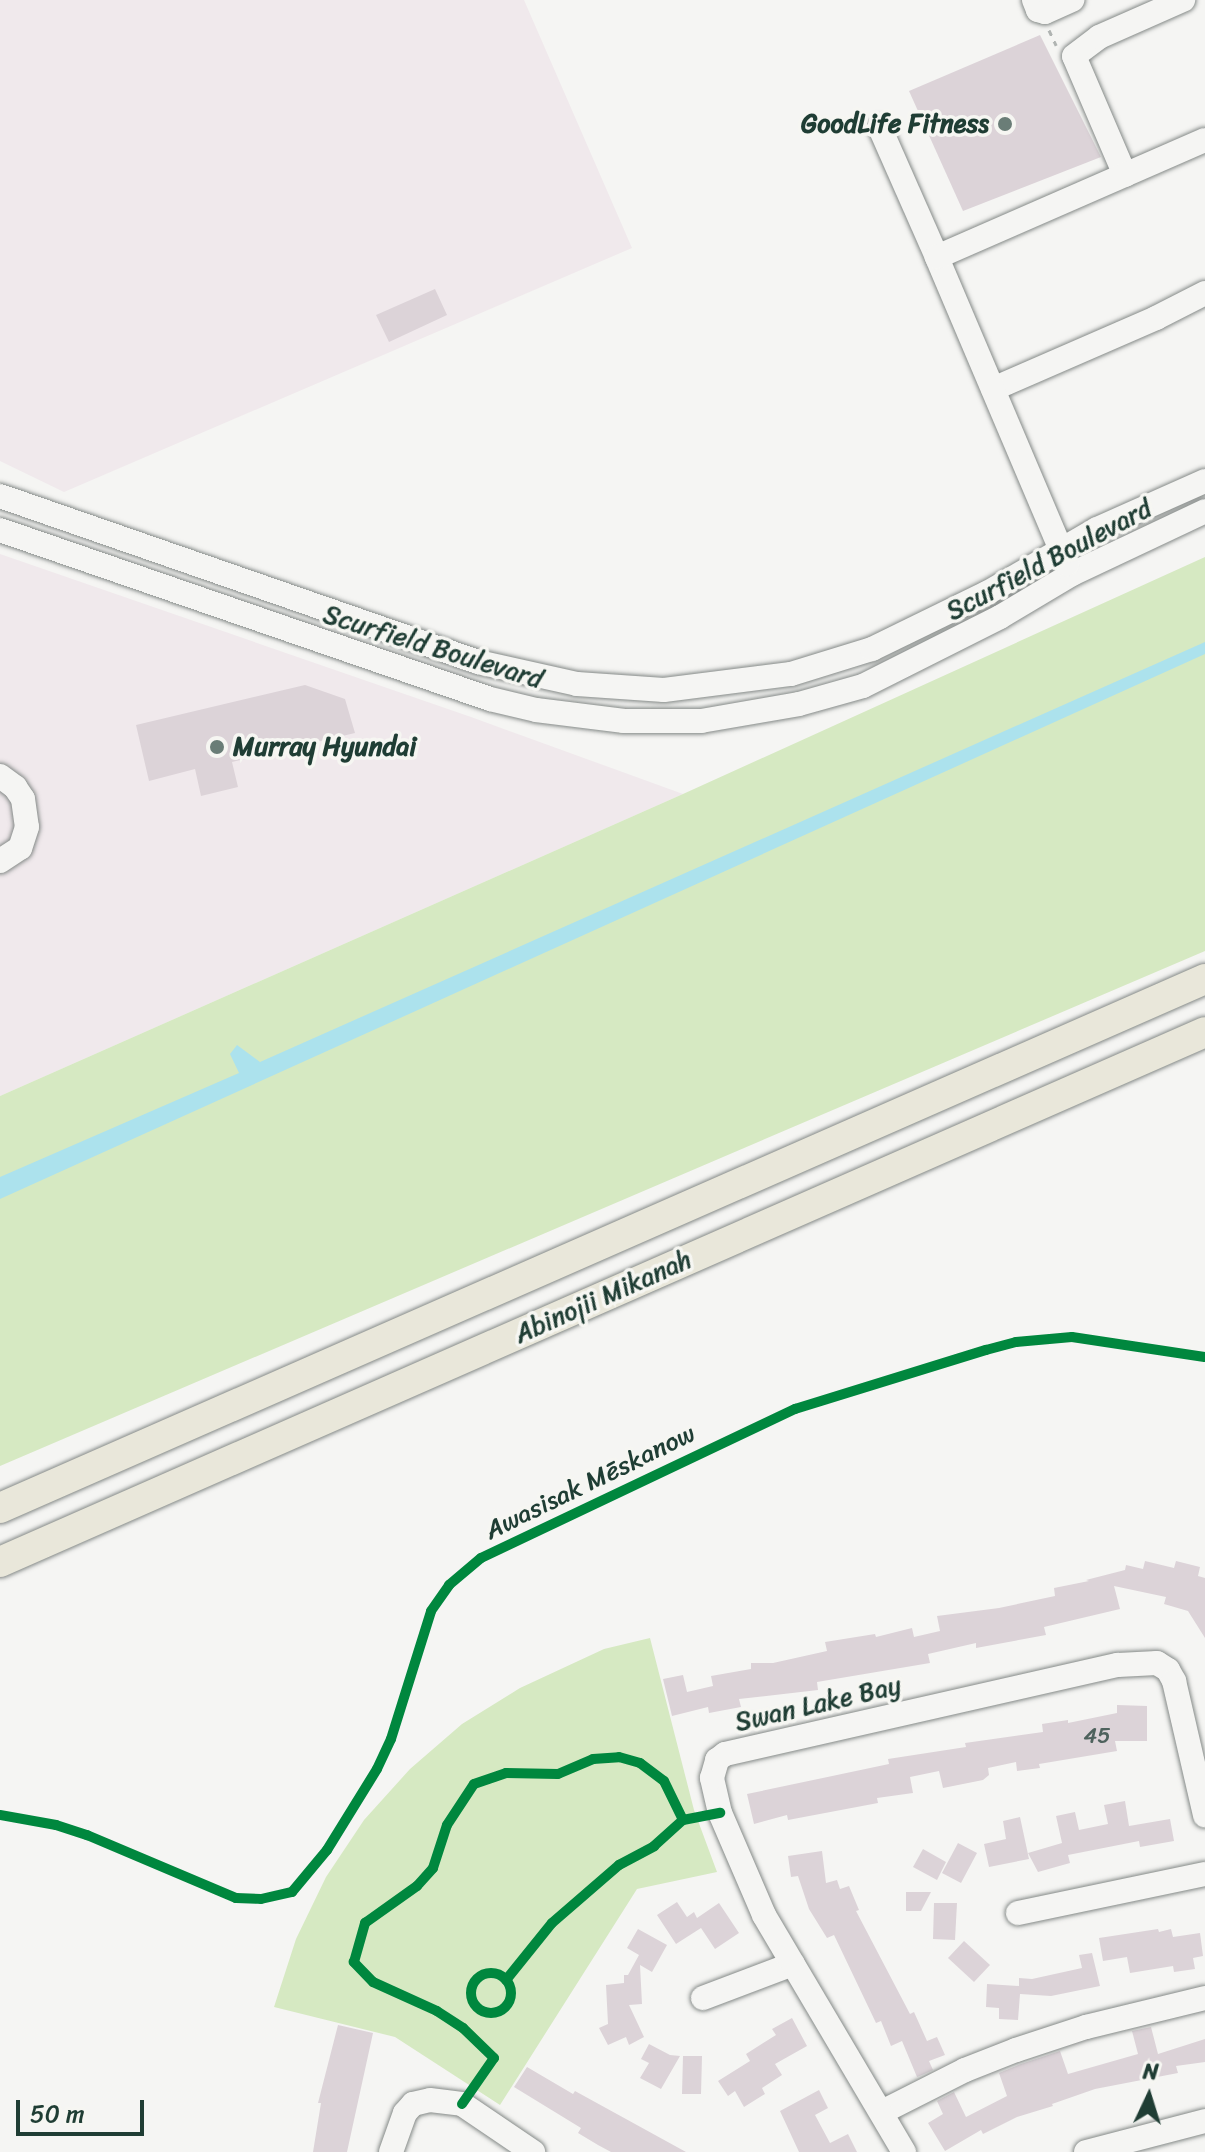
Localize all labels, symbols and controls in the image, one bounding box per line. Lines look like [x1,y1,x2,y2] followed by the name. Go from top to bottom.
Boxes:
[799,108,989,140] place label: GoodLife Fitness
[996,115,1014,133] marker: GoodLife Fitness
[941,493,1157,627] street label: Scurfield Boulevard
[320,599,546,695] street label: Scurfield Boulevard
[233,731,416,763] place label: Murray Hyundai
[208,738,226,756] marker: Murray Hyundai
[510,1244,696,1350] street label: Abinojii Mikanah
[480,1418,700,1546] street label: Awasisak Mēskanow
[732,1670,904,1738] street label: Swan Lake Bay
[1083,1723,1111,1749] house number: 45
[1142,2052,1160,2092] text: N
[1109,2056,1189,2136] north arrow
[20,2084,148,2134] scale bar
[30,2093,85,2135] text: 50 m

